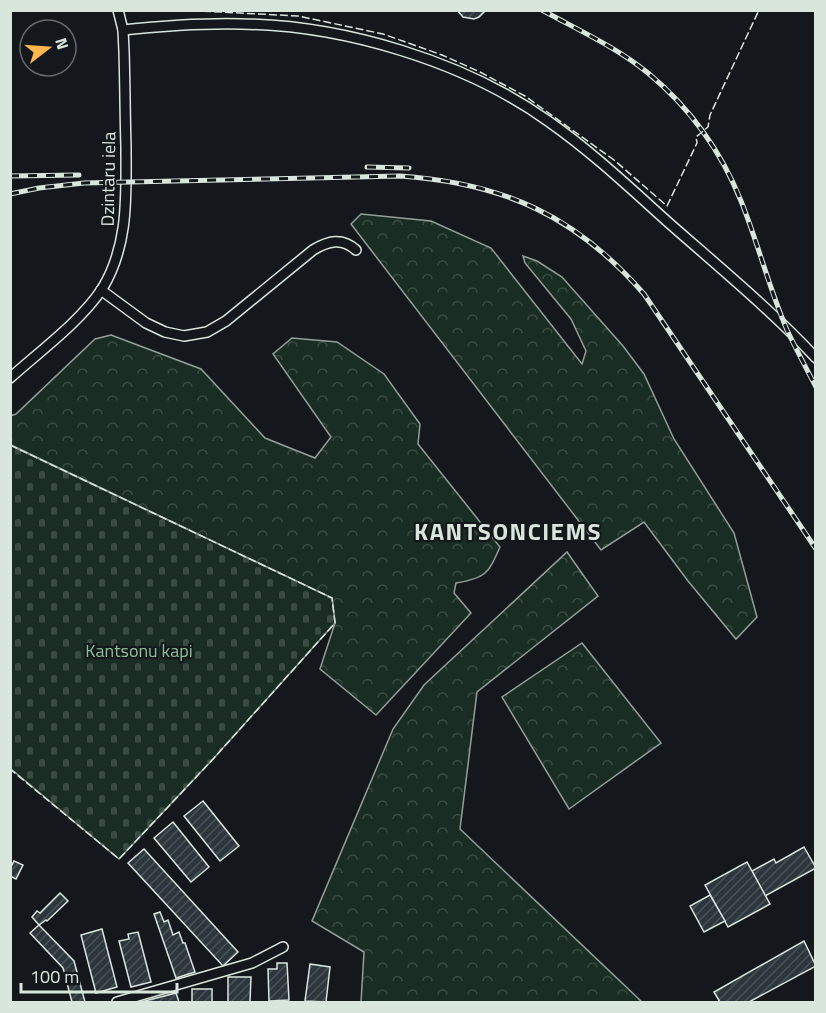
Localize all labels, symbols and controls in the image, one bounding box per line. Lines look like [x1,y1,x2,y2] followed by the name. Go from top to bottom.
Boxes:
[18,18,78,78] north arrow
[49,35,75,52] text: N
[94,131,122,227] street label: Dzintaru iela
[414,513,602,549] district label: KANTSONCIEMS
[85,637,193,664] park label: Kantsonu kapi
[21,956,177,994] scale bar
[30,963,79,990] text: 100 m

